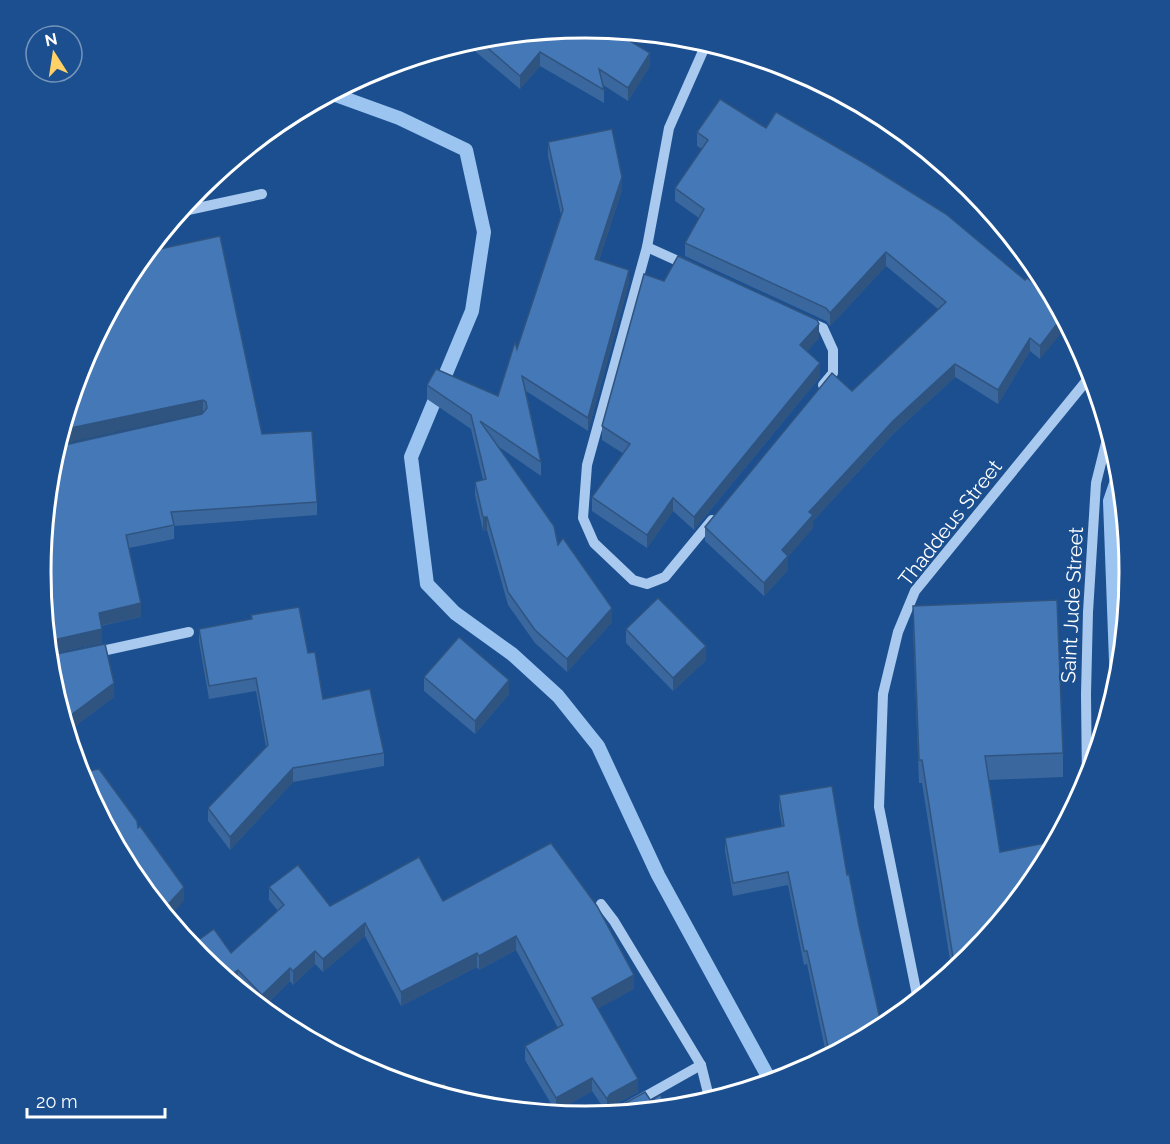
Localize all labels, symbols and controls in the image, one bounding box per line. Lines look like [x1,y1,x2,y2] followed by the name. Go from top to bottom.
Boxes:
[24,24,84,84] north arrow
[43,29,59,50] text: N
[893,455,1007,591] street label: Thaddeus Street
[1056,526,1088,684] street label: Saint Jude Street
[27,1081,165,1119] scale bar
[36,1091,78,1112] text: 20 m

